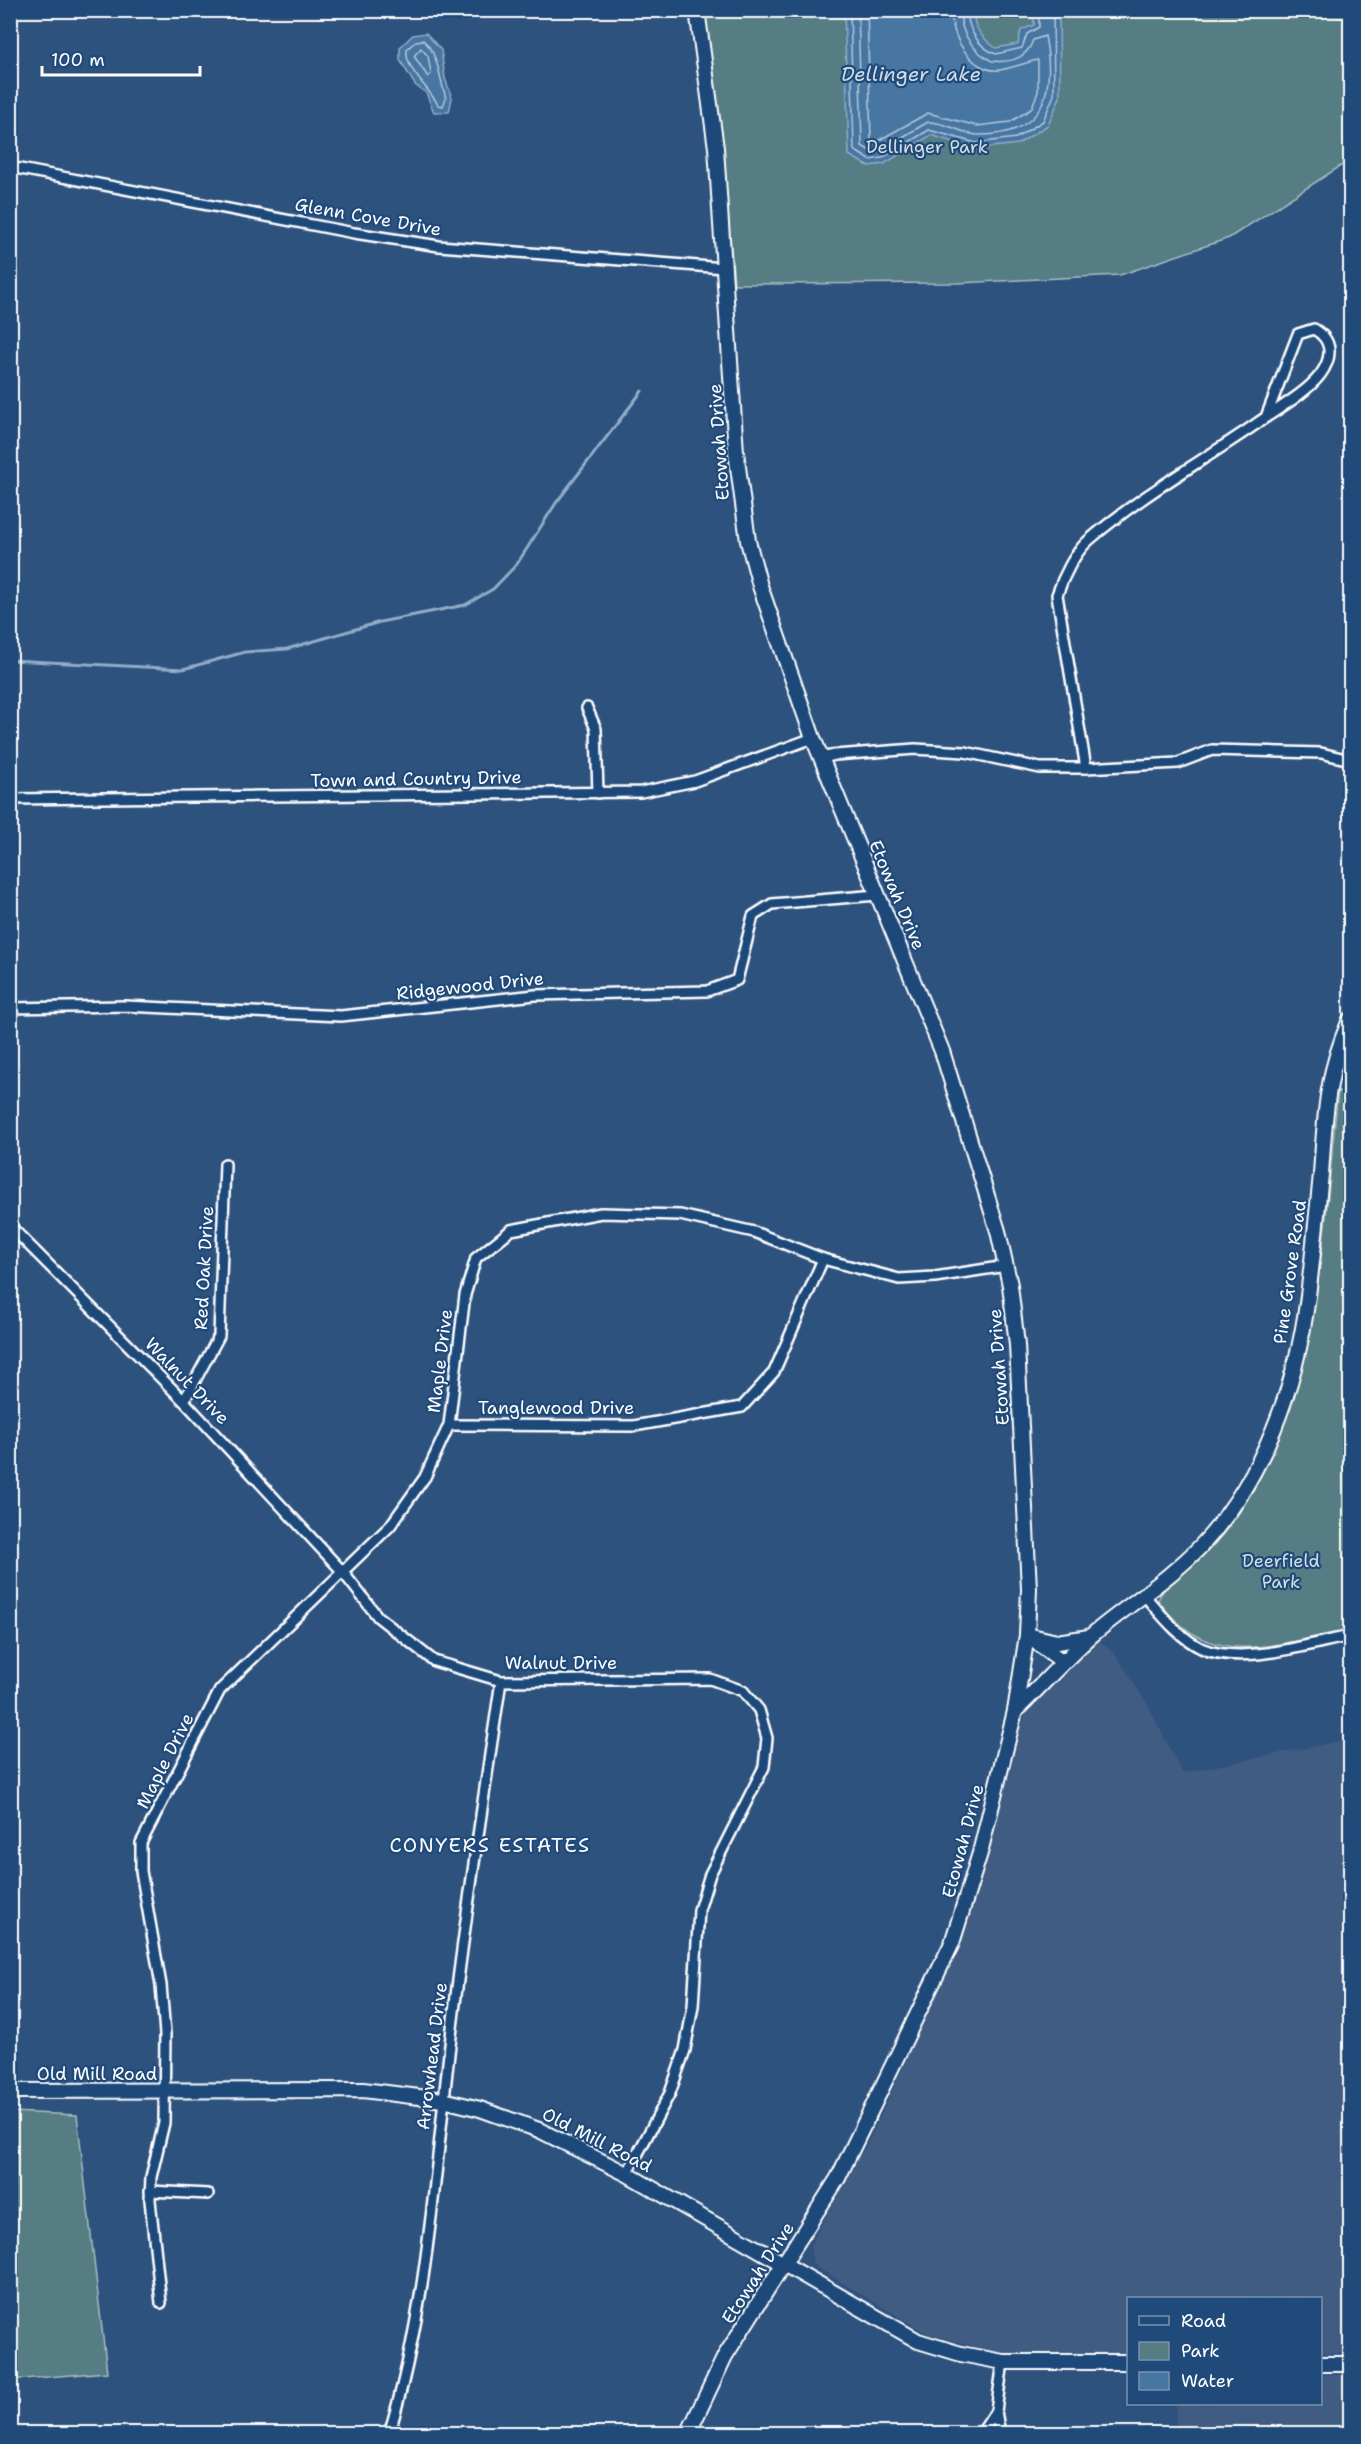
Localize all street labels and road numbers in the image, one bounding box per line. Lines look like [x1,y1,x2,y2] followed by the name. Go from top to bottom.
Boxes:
[293,192,443,242] street label: Glenn Cove Drive
[703,383,735,501] street label: Etowah Drive
[310,765,522,793] street label: Town and Country Drive
[863,836,931,954] street label: Etowah Drive
[395,966,545,1006] street label: Ridgewood Drive
[1268,1198,1312,1346] street label: Pine Grove Road
[189,1205,219,1331] street label: Red Oak Drive
[422,1308,458,1414] street label: Maple Drive
[983,1308,1015,1426] street label: Etowah Drive
[139,1332,235,1430] street label: Walnut Drive
[478,1396,634,1420] street label: Tanglewood Drive
[505,1651,617,1675] street label: Walnut Drive
[131,1709,199,1813] street label: Maple Drive
[936,1781,990,1901] street label: Etowah Drive
[411,1981,453,2131] street label: Arrowhead Drive
[37,2062,157,2086] street label: Old Mill Road
[538,2102,656,2178] street label: Old Mill Road
[716,2217,800,2329] street label: Etowah Drive

